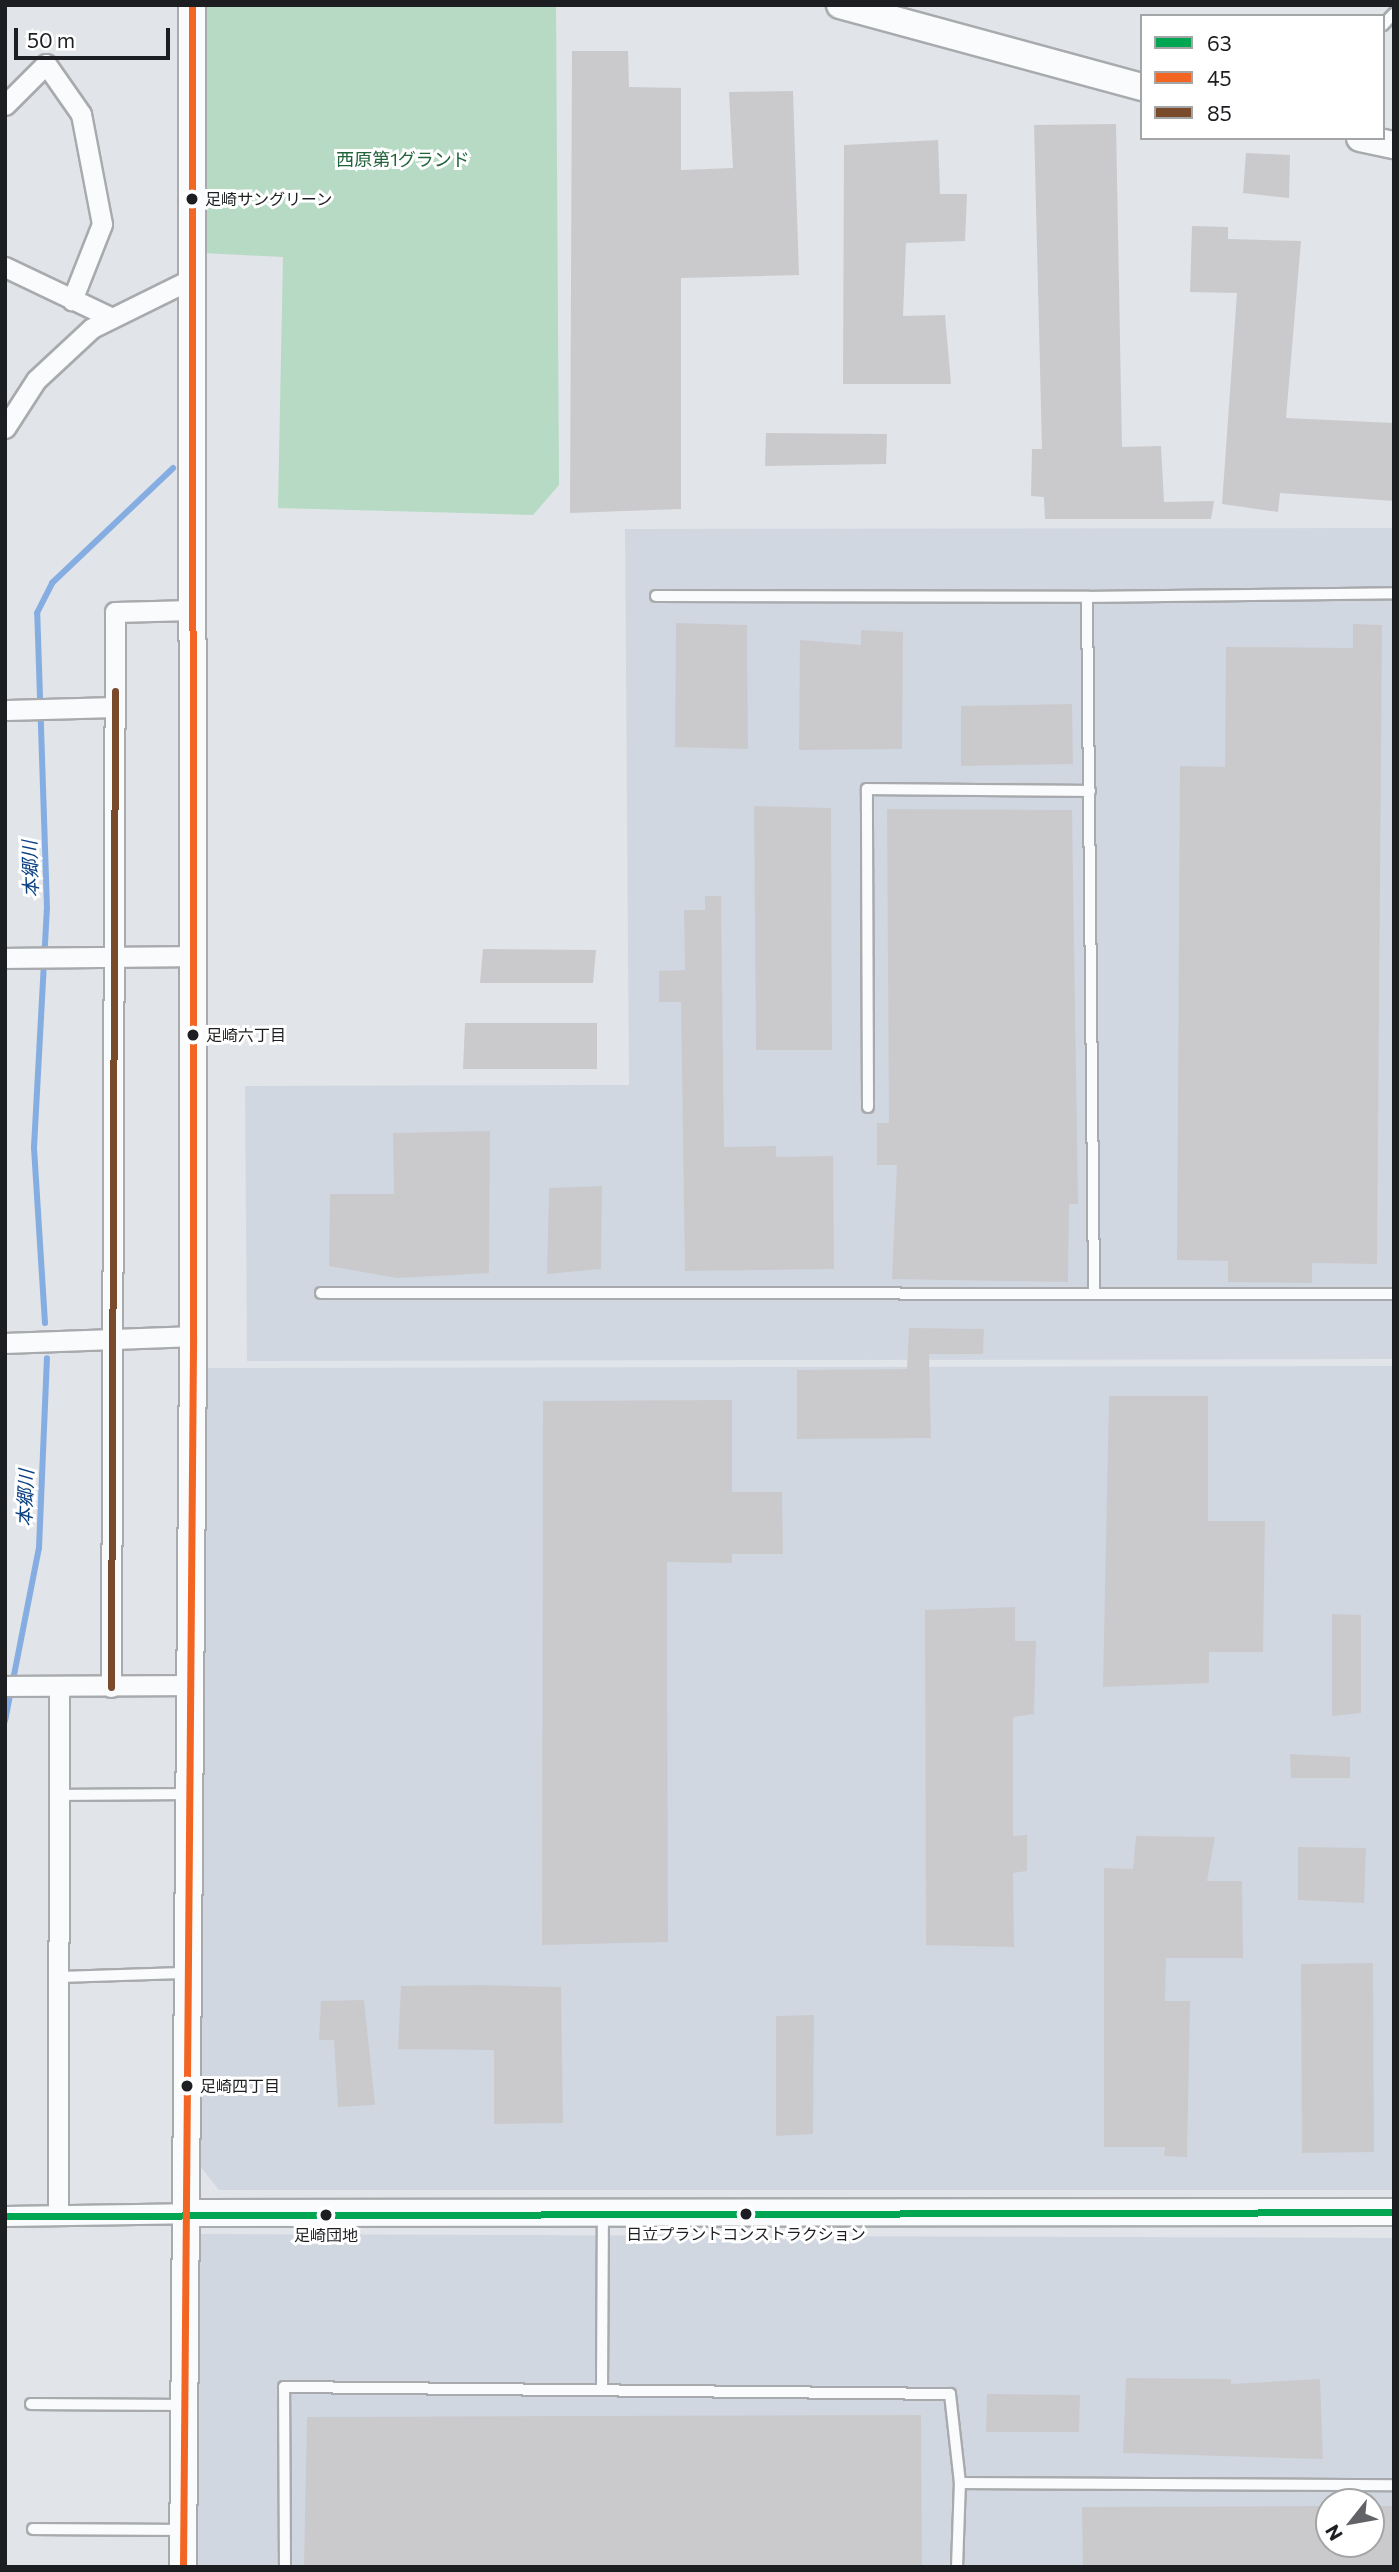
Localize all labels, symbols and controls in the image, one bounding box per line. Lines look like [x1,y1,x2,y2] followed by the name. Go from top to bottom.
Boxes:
[18,14,173,58] scale bar
[1140,14,1385,140] legend
[27,27,75,52] text: 50 m
[1207,30,1232,55] text: 63
[1207,65,1232,90] text: 45
[1207,100,1232,125] text: 85
[336,148,470,170] park label: 西原第1グランド
[205,189,333,209] place label: 足崎サングリーン
[185,192,199,206] marker: 足崎サングリーン
[18,840,42,898] water label: 本郷川
[206,1025,286,1045] place label: 足崎六丁目
[186,1028,200,1042] marker: 足崎六丁目
[13,1469,37,1527] water label: 本郷川
[200,2076,280,2096] place label: 足崎四丁目
[180,2079,194,2093] marker: 足崎四丁目
[739,2207,753,2221] marker: 日立プラントコンストラクション
[319,2208,333,2222] marker: 足崎団地
[626,2224,866,2244] place label: 日立プラントコンストラクション
[294,2225,358,2245] place label: 足崎団地
[1315,2488,1385,2558] north arrow
[1320,2521,1347,2545] text: N

